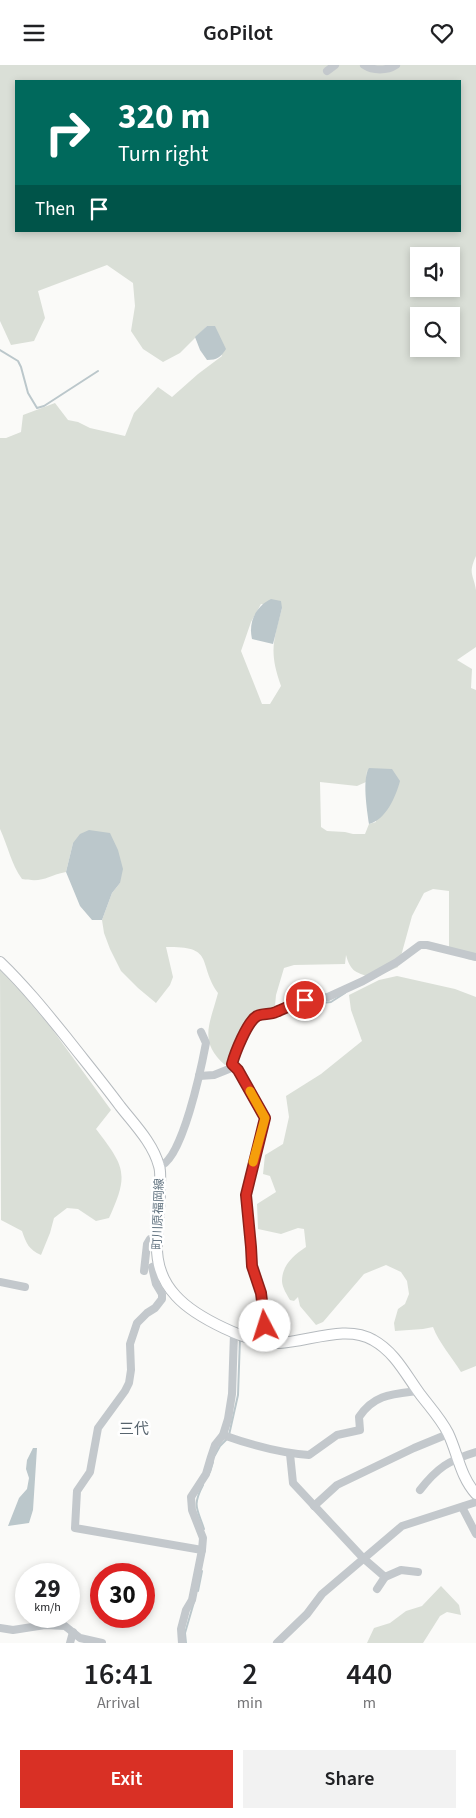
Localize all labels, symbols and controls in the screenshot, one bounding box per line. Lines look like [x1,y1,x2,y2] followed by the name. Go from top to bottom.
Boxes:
[203,17,273,49] text: GoPilot
[20,19,48,47] icon: menu
[428,19,456,47] icon: heart
[118,92,210,142] text: 320 m
[35,100,100,165] icon: right
[118,138,208,170] text: Turn right
[85,195,113,223] icon: arrive
[35,196,75,223] text: Then
[410,247,460,357] map controls
[410,247,460,297] button: sound
[410,307,460,357] button: search
[284,979,326,1021] pin
[291,986,319,1014] icon: arrive
[149,1178,168,1250] street label: 町川原福岡線
[238,1299,290,1351] position arrow
[119,1419,149,1440] district label: 三代
[90,1563,155,1628] speed limit sign: 30
[34,1571,61,1607] text: 29
[34,1599,61,1616] text: km/h
[84,1653,153,1696] text: 16:41
[242,1653,258,1696] text: 2
[346,1653,392,1696] text: 440
[97,1692,140,1714] text: Arrival
[237,1692,263,1714] text: min
[363,1692,376,1714] text: m
[20,1750,233,1808] button: Exit
[243,1750,456,1808] button: Share

